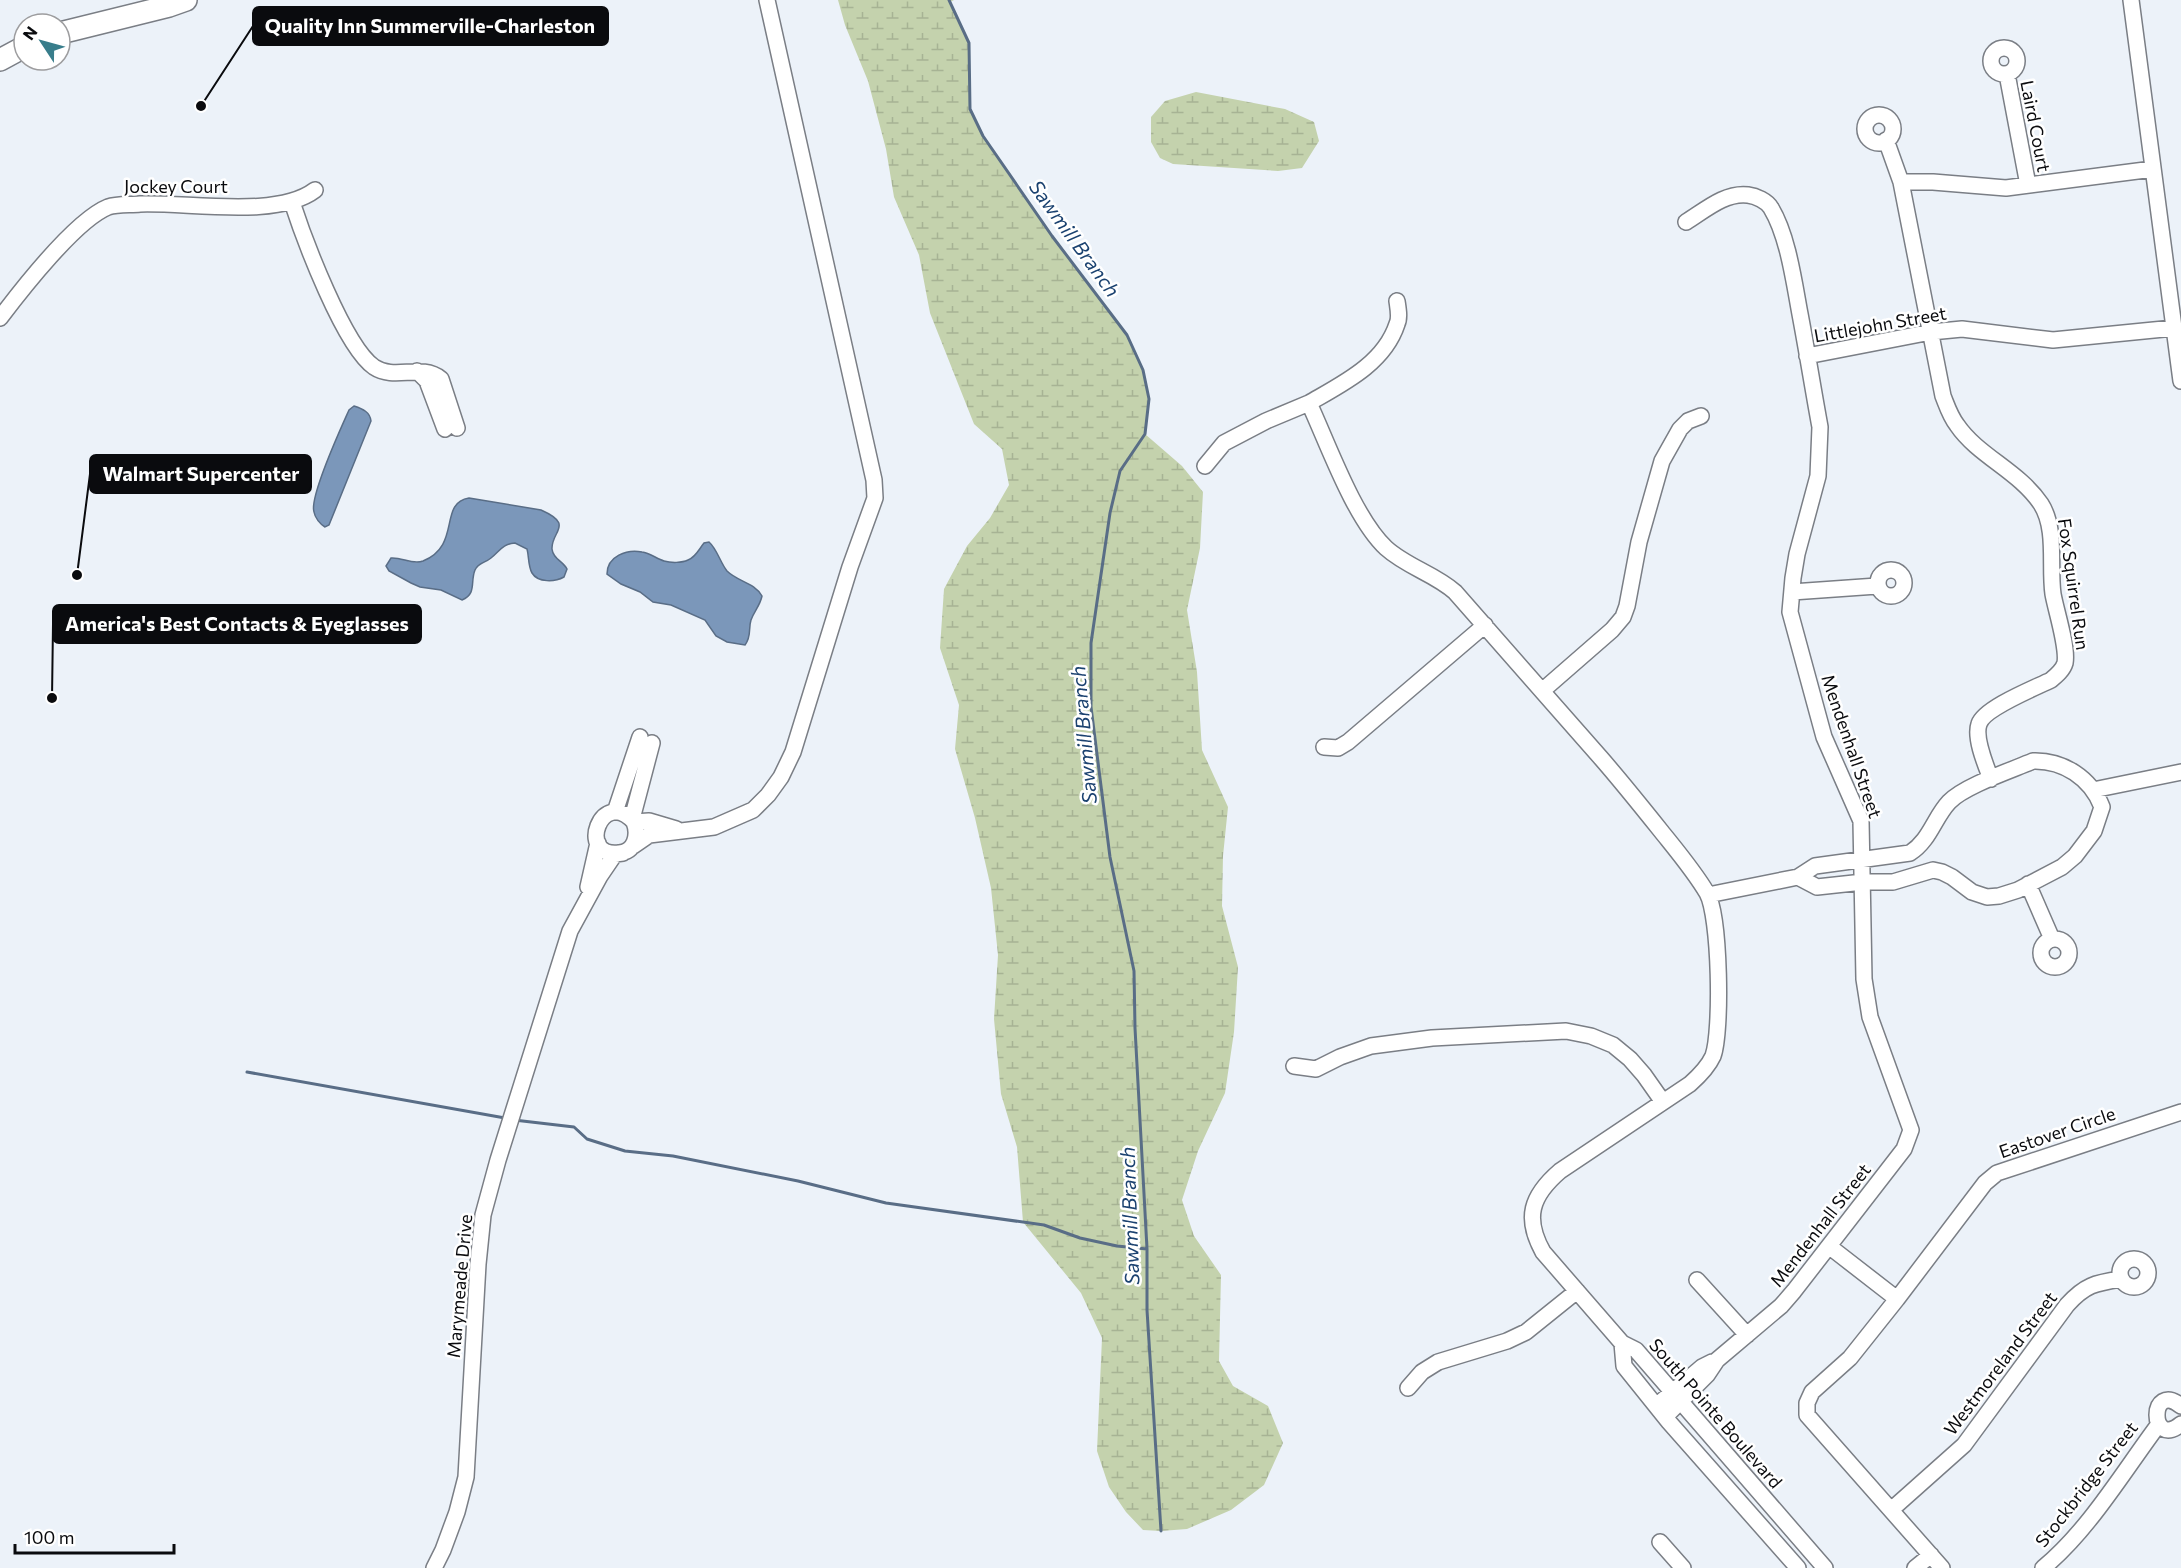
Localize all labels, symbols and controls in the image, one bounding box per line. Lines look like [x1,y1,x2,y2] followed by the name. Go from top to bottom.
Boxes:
[253,7,608,45] callout: Quality Inn Summerville-Charleston
[12,12,72,72] north arrow
[265,13,595,37] text: Quality Inn Summerville-Charleston
[18,22,41,43] text: N
[2016,78,2056,174] street label: Laird Court
[124,175,228,197] street label: Jockey Court
[1025,175,1125,301] water label: Sawmill Branch
[1812,302,1948,346] street label: Littlejohn Street
[90,455,311,493] callout: Walmart Supercenter
[102,461,300,485] text: Walmart Supercenter
[2054,517,2094,651] street label: Fox Squirrel Run
[53,605,421,643] callout: America's Best Contacts & Eyeglasses
[65,611,409,635] text: America's Best Contacts & Eyeglasses
[1065,665,1101,805] water label: Sawmill Branch
[1817,671,1887,821] street label: Mendenhall Street
[1996,1102,2118,1162] street label: Eastover Circle
[1115,1146,1143,1286] water label: Sawmill Branch
[1765,1159,1875,1291] street label: Mendenhall Street
[442,1213,476,1359] street label: Marymeade Drive
[1939,1287,2061,1439] street label: Westmoreland Street
[1645,1334,1787,1492] street label: South Pointe Boulevard
[2030,1417,2142,1551] street label: Stockbridge Street
[15,1517,174,1555] scale bar
[24,1526,74,1548] text: 100 m

